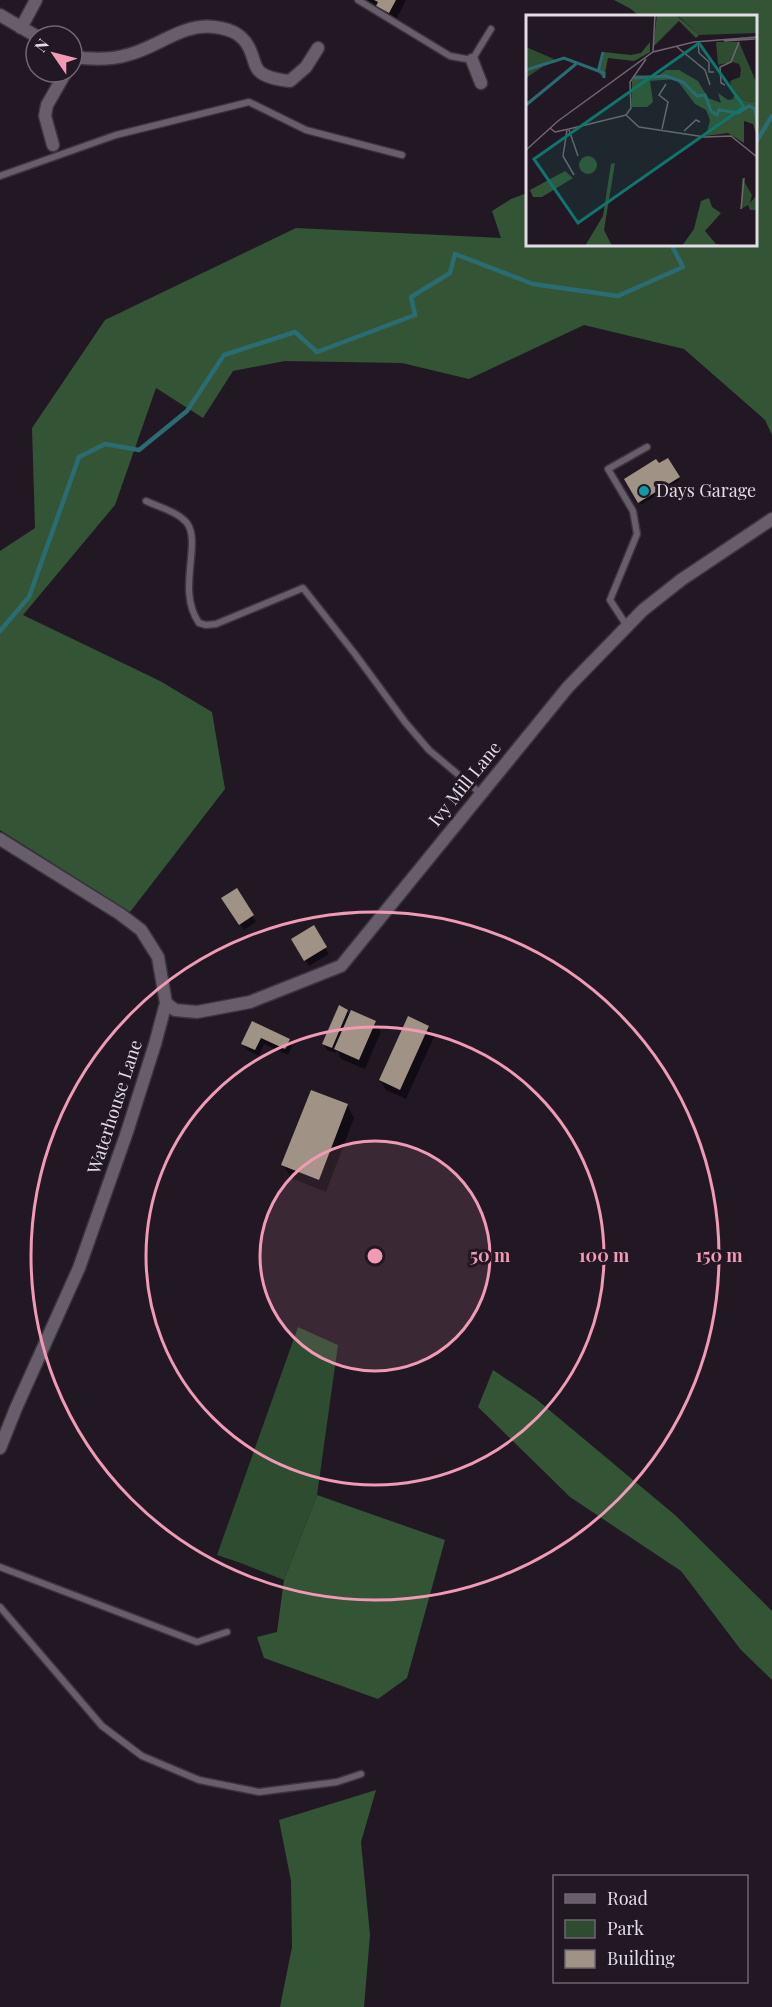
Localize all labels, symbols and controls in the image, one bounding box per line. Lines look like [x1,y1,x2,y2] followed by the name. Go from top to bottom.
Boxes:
[526,15,757,246] inset map
[24,24,84,84] north arrow
[29,34,53,56] text: N
[656,478,756,502] place label: Days Garage
[637,484,651,498] marker: Days Garage
[423,736,506,831] street label: Ivy Mill Lane
[81,1037,147,1178] street label: Waterhouse Lane
[470,1243,511,1267] text: 50 m
[579,1243,630,1267] text: 100 m
[695,1243,743,1267] text: 150 m
[365,1246,385,1266] centre of rings
[553,1875,748,1983] legend
[607,1886,648,1910] text: Road
[607,1916,644,1940] text: Park
[607,1946,675,1970] text: Building

